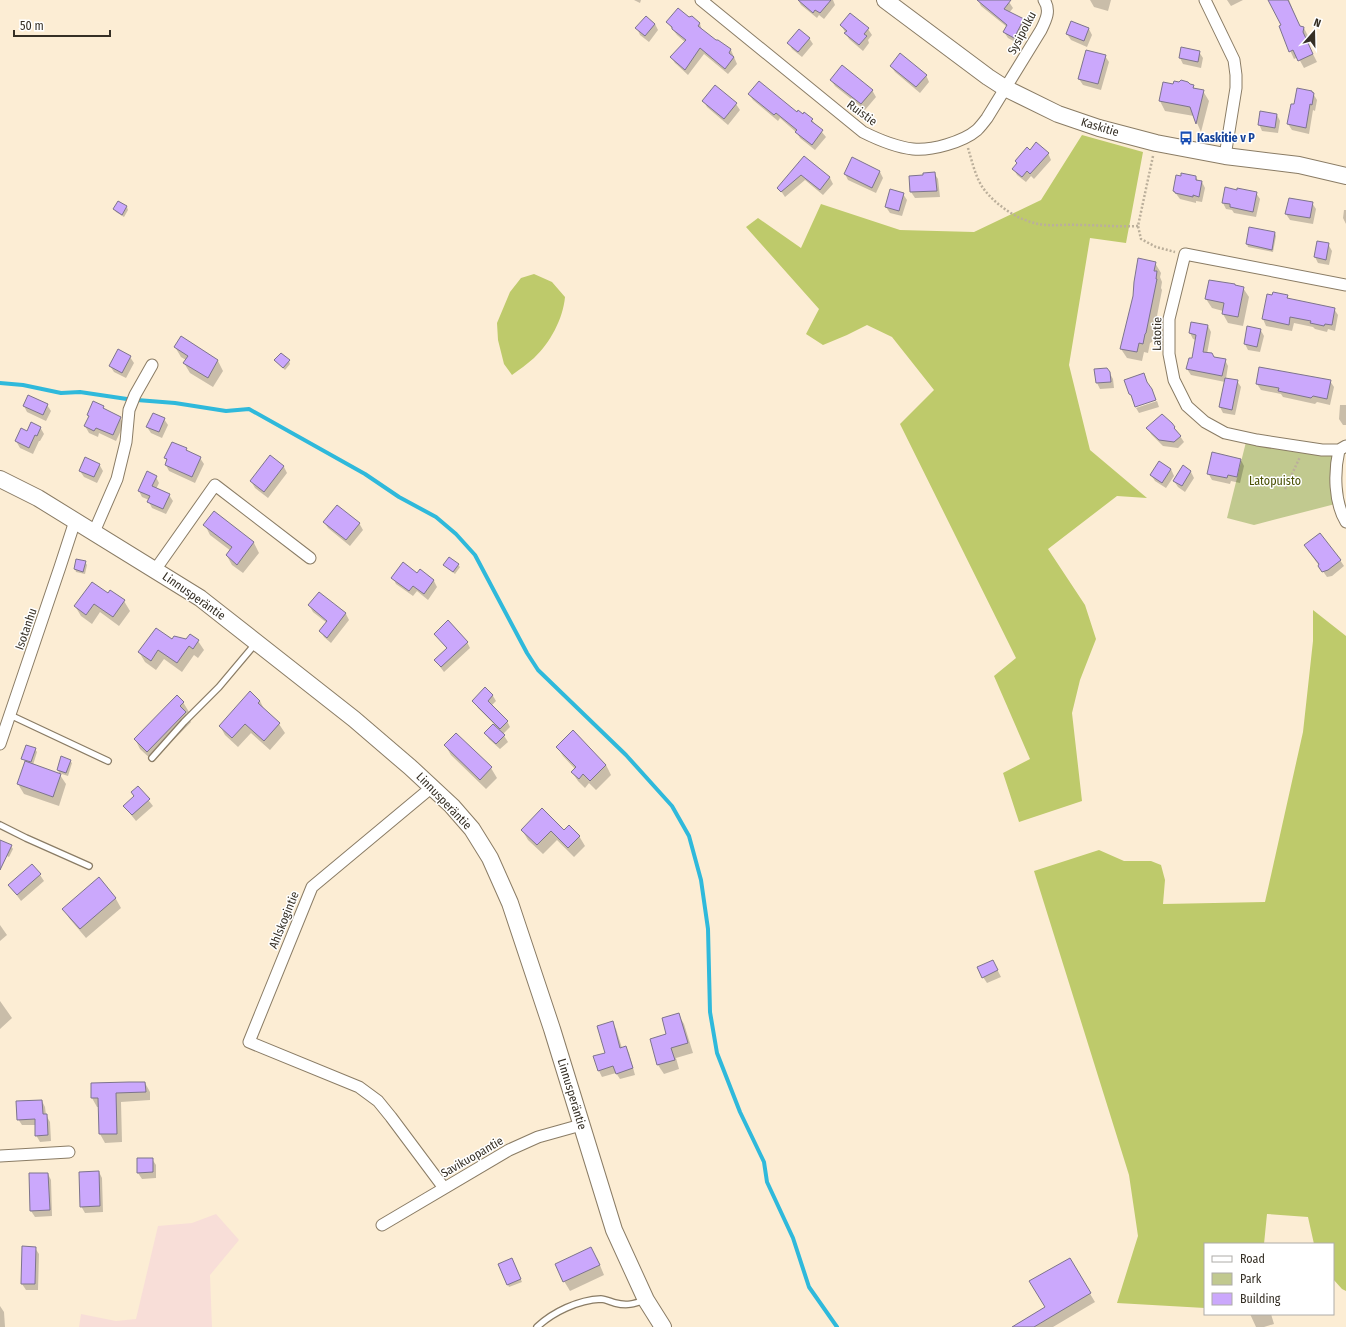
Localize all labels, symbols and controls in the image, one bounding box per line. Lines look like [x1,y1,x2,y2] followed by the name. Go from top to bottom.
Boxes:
[1005,9,1039,57] street label: Sysipolku
[14,12,110,38] scale bar
[1294,12,1334,52] north arrow
[1312,16,1323,30] text: N
[20,19,44,33] text: 50 m
[844,97,880,129] street label: Ruistie
[1079,115,1121,139] street label: Kaskitie
[1178,130,1194,146] bus stop icon: Kaskitie v P
[1197,131,1255,145] place label: Kaskitie v P
[1150,317,1164,351] street label: Latotie
[1249,474,1301,488] park label: Latopuisto
[160,569,228,623] street label: Linnusperäntie
[12,606,40,652] street label: Isotanhu
[413,770,475,832] street label: Linnusperäntie
[266,889,302,951] street label: Ahlskogintie
[555,1057,589,1131] street label: Linnusperäntie
[438,1134,506,1180] street label: Savikuopantie
[1204,1243,1334,1315] legend
[1240,1252,1265,1266] text: Road
[1240,1272,1262,1286] text: Park
[1240,1292,1281,1306] text: Building

